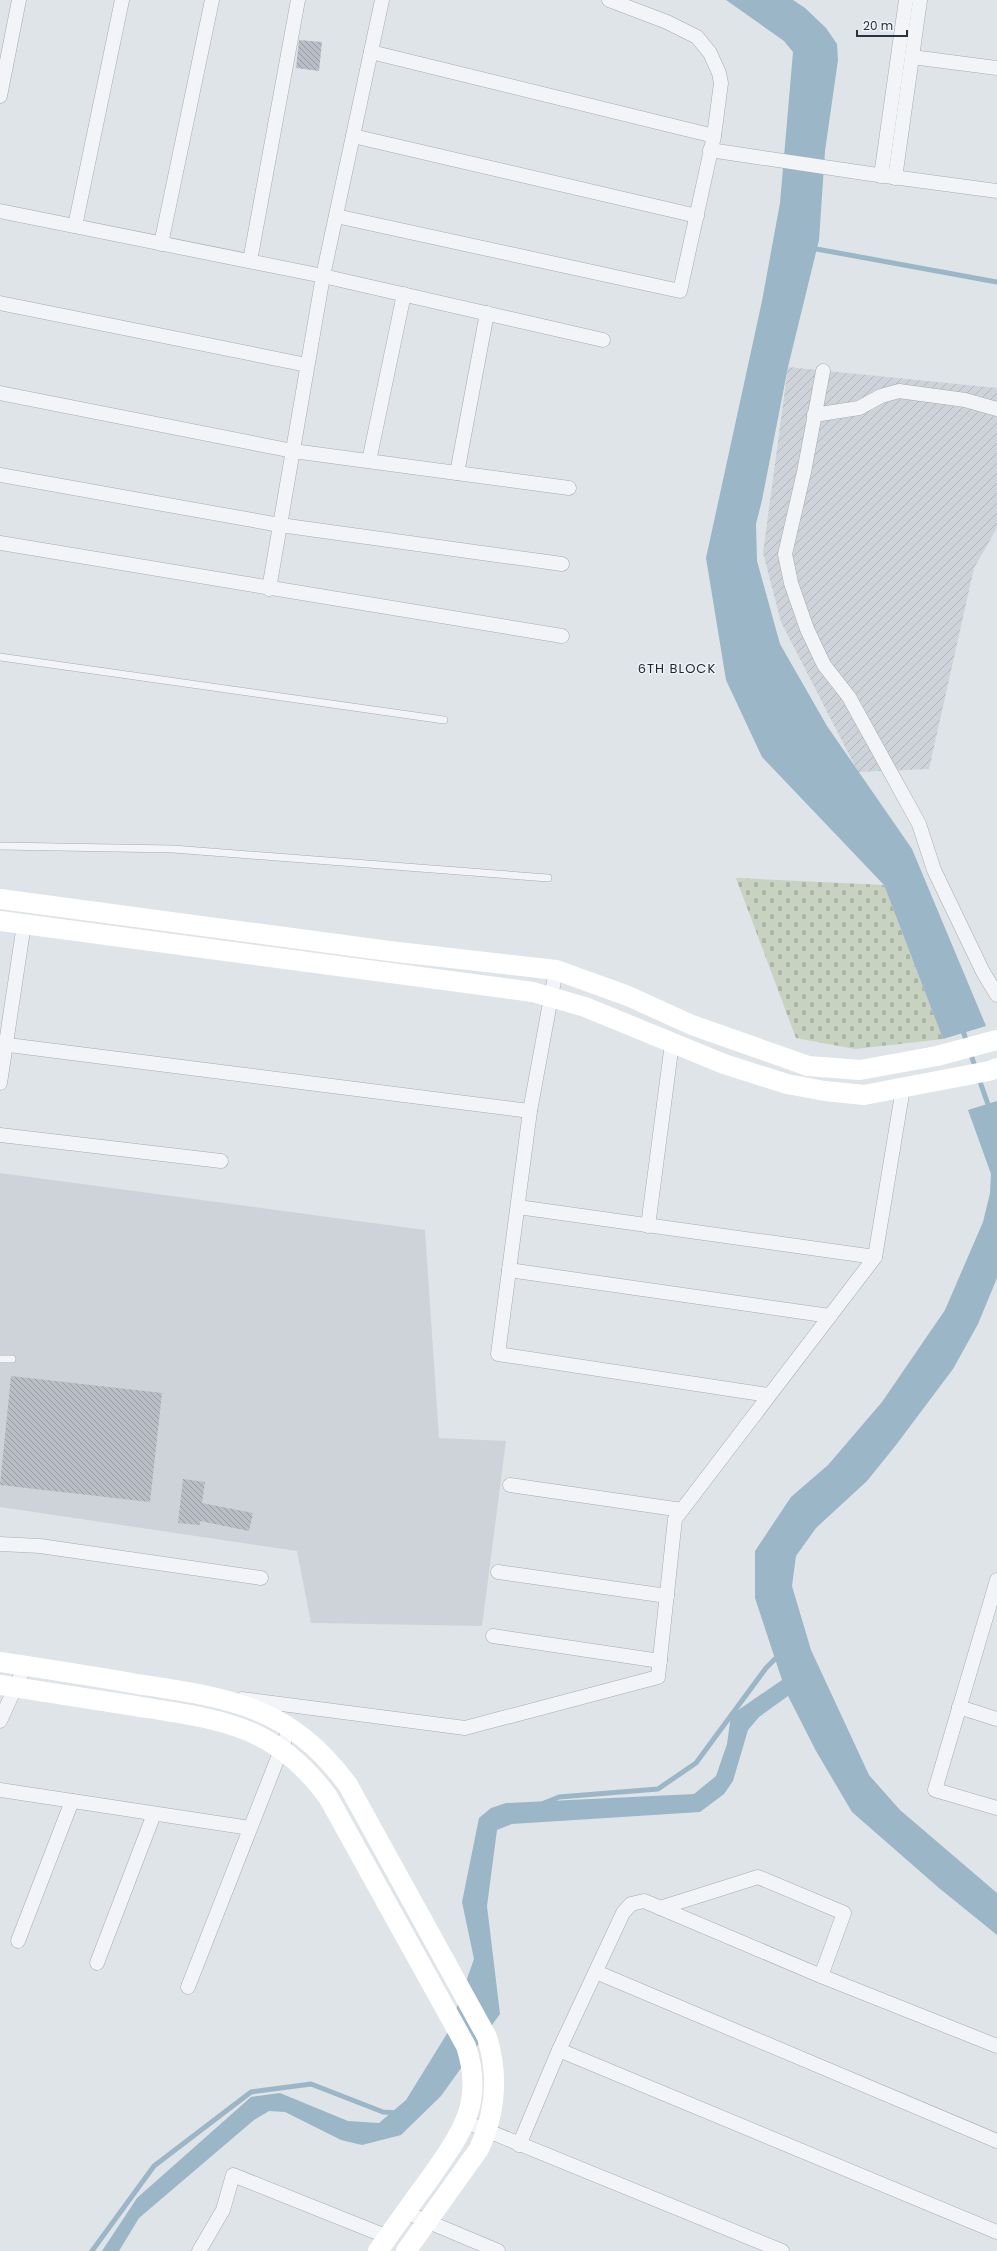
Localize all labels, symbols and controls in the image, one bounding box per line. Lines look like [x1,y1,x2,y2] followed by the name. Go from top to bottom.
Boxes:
[857,12,907,38] scale bar
[863,17,893,34] text: 20 m
[638,659,716,678] district label: 6TH BLOCK

